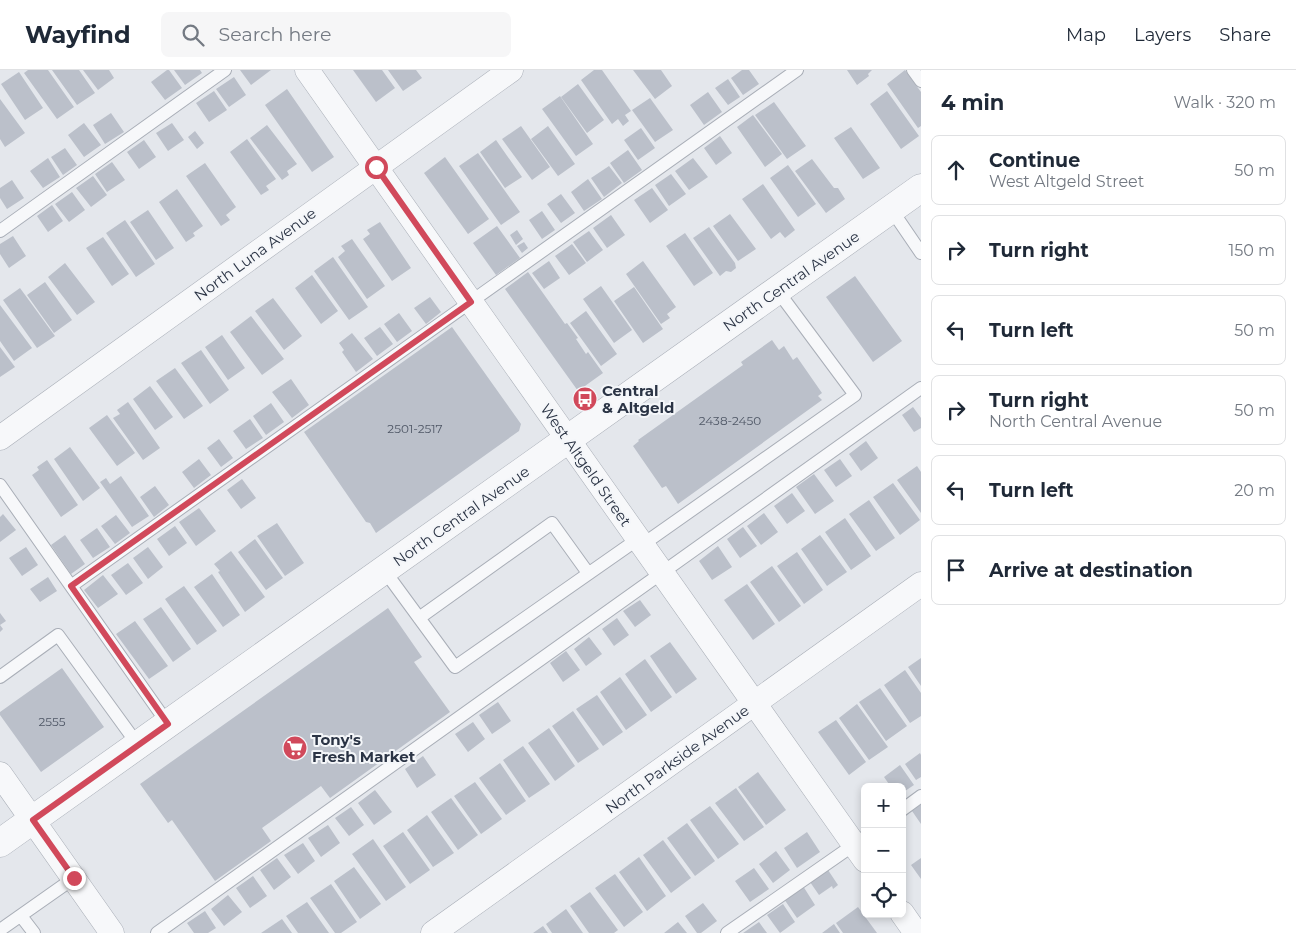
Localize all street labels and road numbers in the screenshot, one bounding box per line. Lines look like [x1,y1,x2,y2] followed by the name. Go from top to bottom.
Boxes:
[190,203,320,305] street label: North Luna Avenue
[719,227,863,335] street label: North Central Avenue
[536,400,636,530] street label: West Altgeld Street
[389,462,533,570] street label: North Central Avenue
[601,700,753,818] street label: North Parkside Avenue

